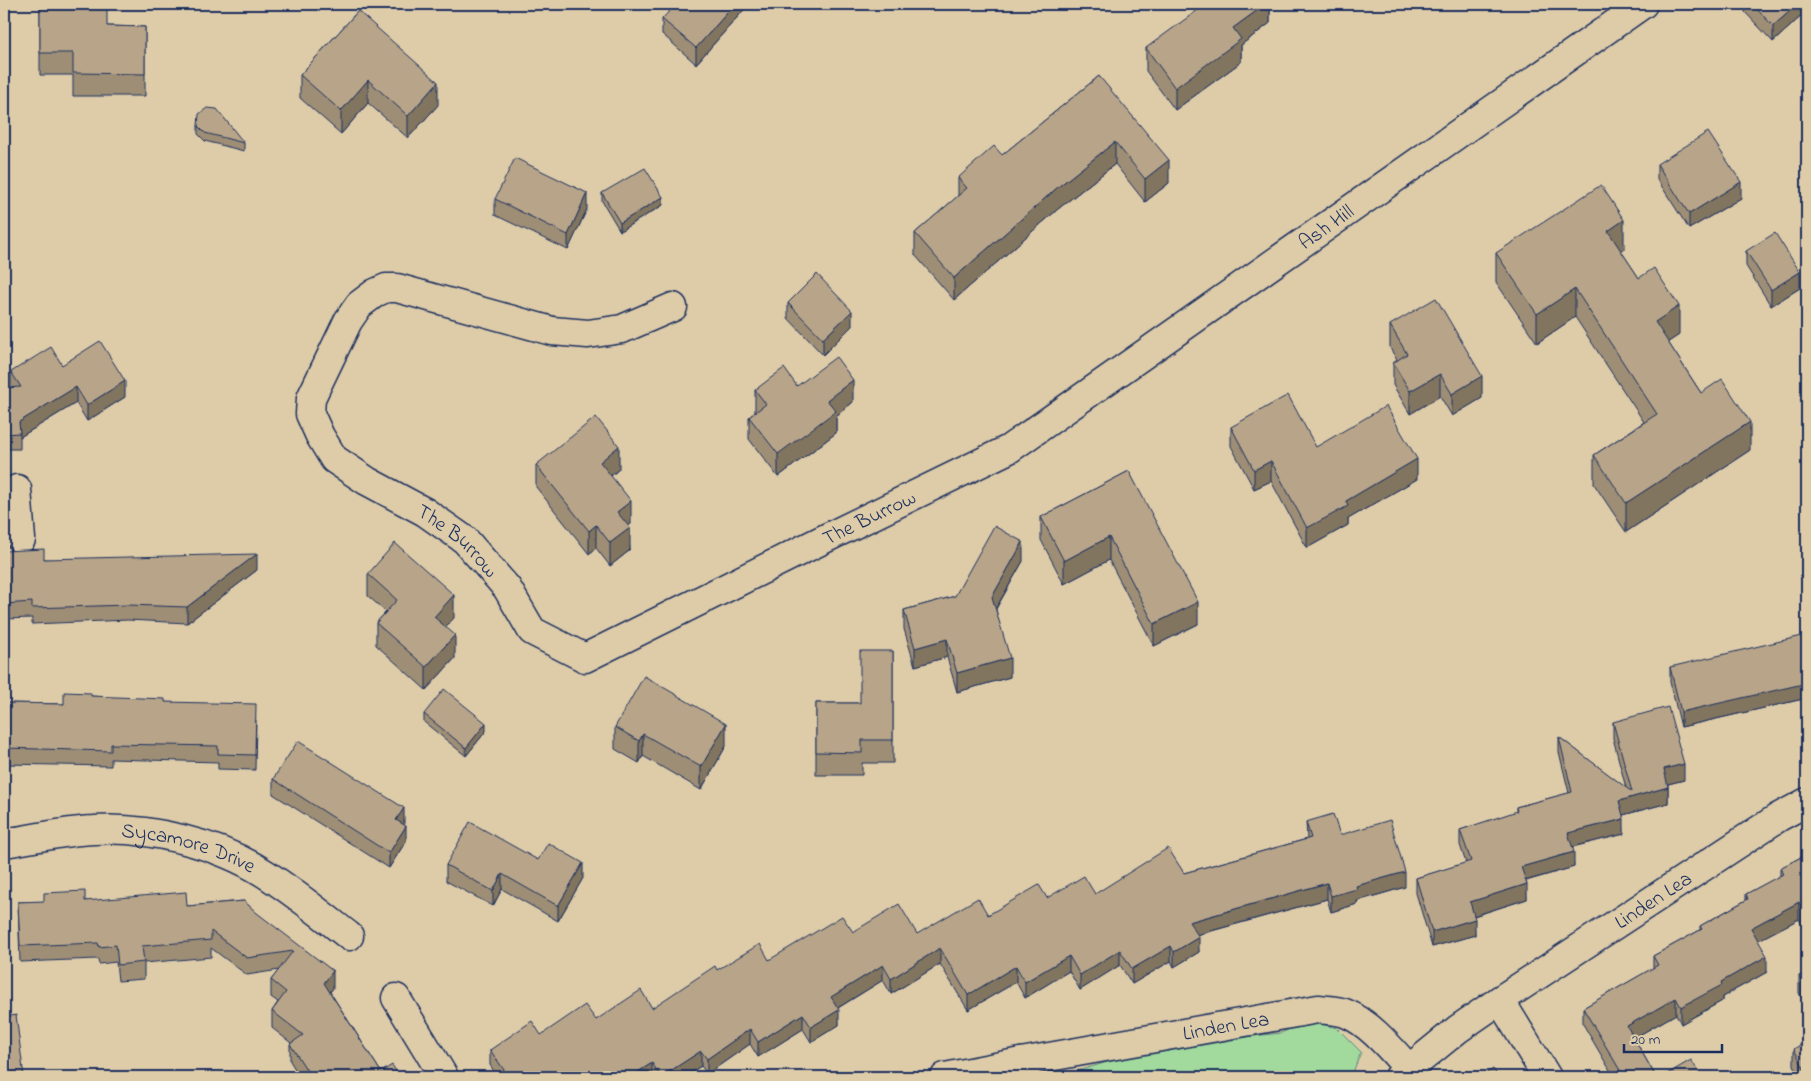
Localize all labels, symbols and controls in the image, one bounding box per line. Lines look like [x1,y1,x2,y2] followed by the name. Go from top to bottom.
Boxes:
[1293,198,1361,258] street label: Ash Hill
[818,484,921,555] street label: The Burrow
[411,497,504,585] street label: The Burrow
[120,817,261,882] street label: Sycamore Drive
[1609,865,1699,938] street label: Linden Lea
[1181,1005,1272,1050] street label: Linden Lea
[1624,1021,1721,1053] scale bar
[1631,1029,1661,1051] text: 20 m

